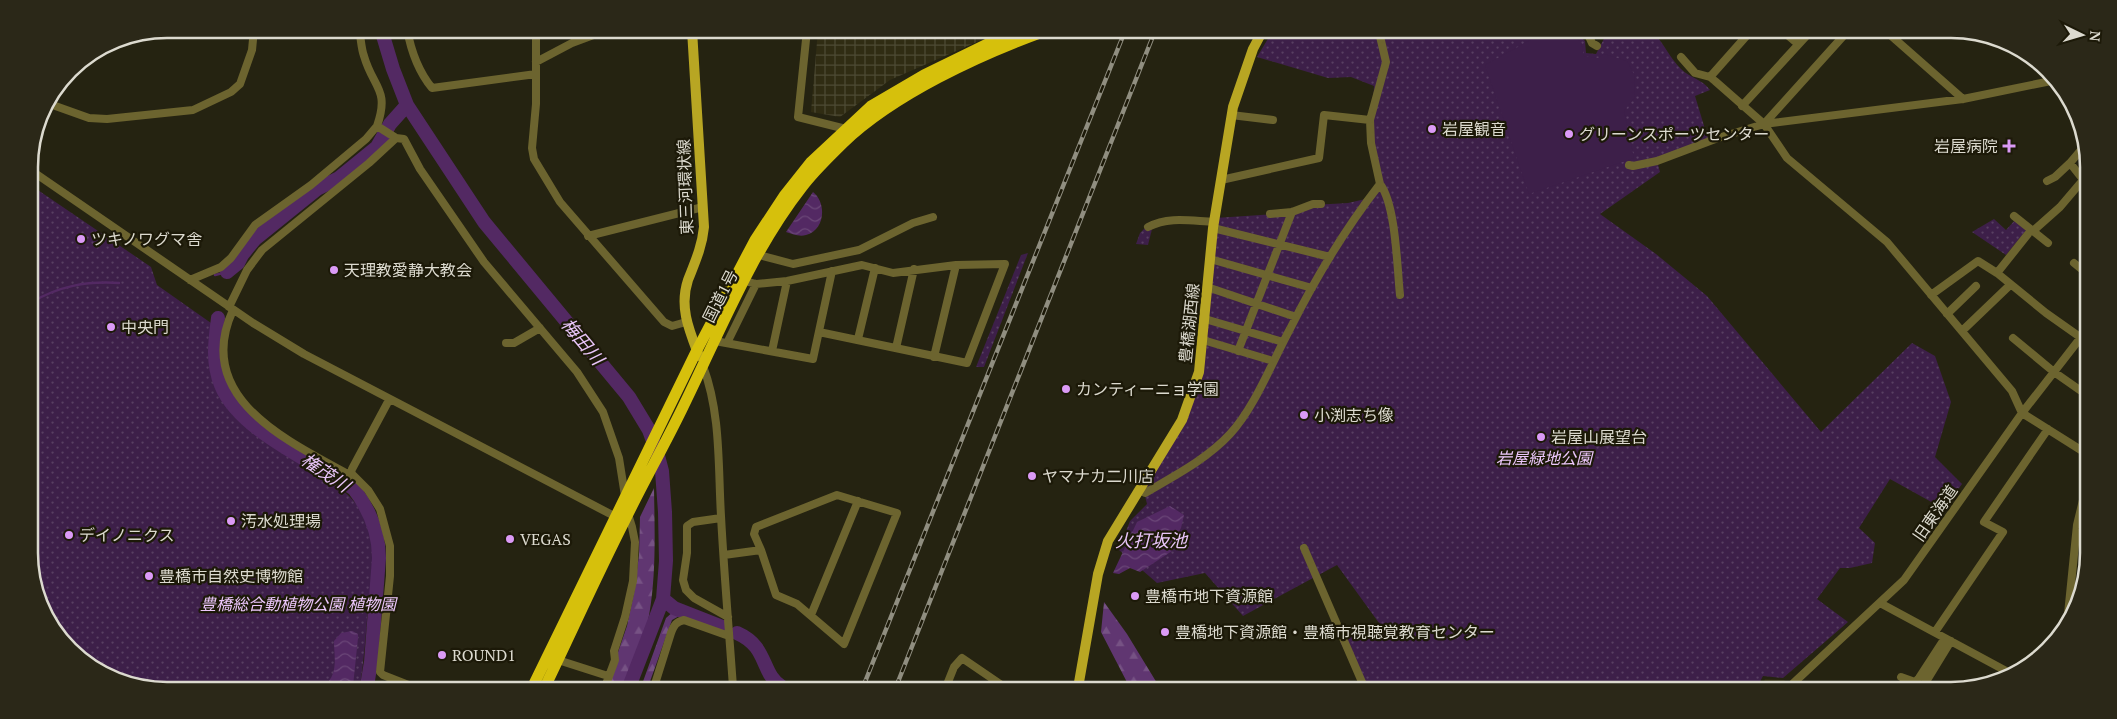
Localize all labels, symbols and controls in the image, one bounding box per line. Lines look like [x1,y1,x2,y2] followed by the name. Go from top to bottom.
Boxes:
[2057,10,2107,60] north arrow
[2085,30,2105,43] text: N
[1442,118,1506,140] place label: 岩屋観音
[1426,123,1438,135] marker: 岩屋観音
[1579,123,1770,145] place label: グリーンスポーツセンター
[1563,128,1575,140] marker: グリーンスポーツセンター
[1934,135,1998,157] place label: 岩屋病院
[672,139,698,235] street label: 東三河環状線
[2002,139,2016,153] marker: 岩屋病院
[91,228,202,250] place label: ツキノワグマ舎
[75,233,87,245] marker: ツキノワグマ舎
[344,259,472,281] place label: 天理教愛静大教会
[328,264,340,276] marker: 天理教愛静大教会
[697,266,743,326] street label: 国道1号
[1174,282,1204,364] street label: 豊橋湖西線
[556,313,611,371] water label: 梅田川
[121,316,169,338] place label: 中央門
[105,321,117,333] marker: 中央門
[1076,378,1219,400] place label: カンティーニョ学園
[1060,383,1072,395] marker: カンティーニョ学園
[1314,404,1394,426] place label: 小渕志ち像
[1298,409,1310,421] marker: 小渕志ち像
[1551,426,1647,448] place label: 岩屋山展望台
[1535,431,1547,443] marker: 岩屋山展望台
[297,447,357,498] water label: 権茂川
[1496,447,1594,469] park label: 岩屋緑地公園
[1042,465,1154,487] place label: ヤマナカ二川店
[1026,470,1038,482] marker: ヤマナカ二川店
[1908,480,1962,546] street label: 旧東海道
[241,510,321,532] place label: 汚水処理場
[225,515,237,527] marker: 汚水処理場
[79,524,175,546] place label: デイノニクス
[520,528,571,550] place label: VEGAS
[1115,528,1189,552] water label: 火打坂池
[63,529,75,541] marker: デイノニクス
[504,533,516,545] marker: VEGAS
[159,565,303,587] place label: 豊橋市自然史博物館
[143,570,155,582] marker: 豊橋市自然史博物館
[1145,585,1273,607] place label: 豊橋市地下資源館
[1129,590,1141,602] marker: 豊橋市地下資源館
[200,593,398,615] park label: 豊橋総合動植物公園 植物園
[1175,621,1495,643] place label: 豊橋地下資源館・豊橋市視聴覚教育センター
[1159,626,1171,638] marker: 豊橋地下資源館・豊橋市視聴覚教育センター
[452,644,516,666] place label: ROUND1
[436,649,448,661] marker: ROUND1

